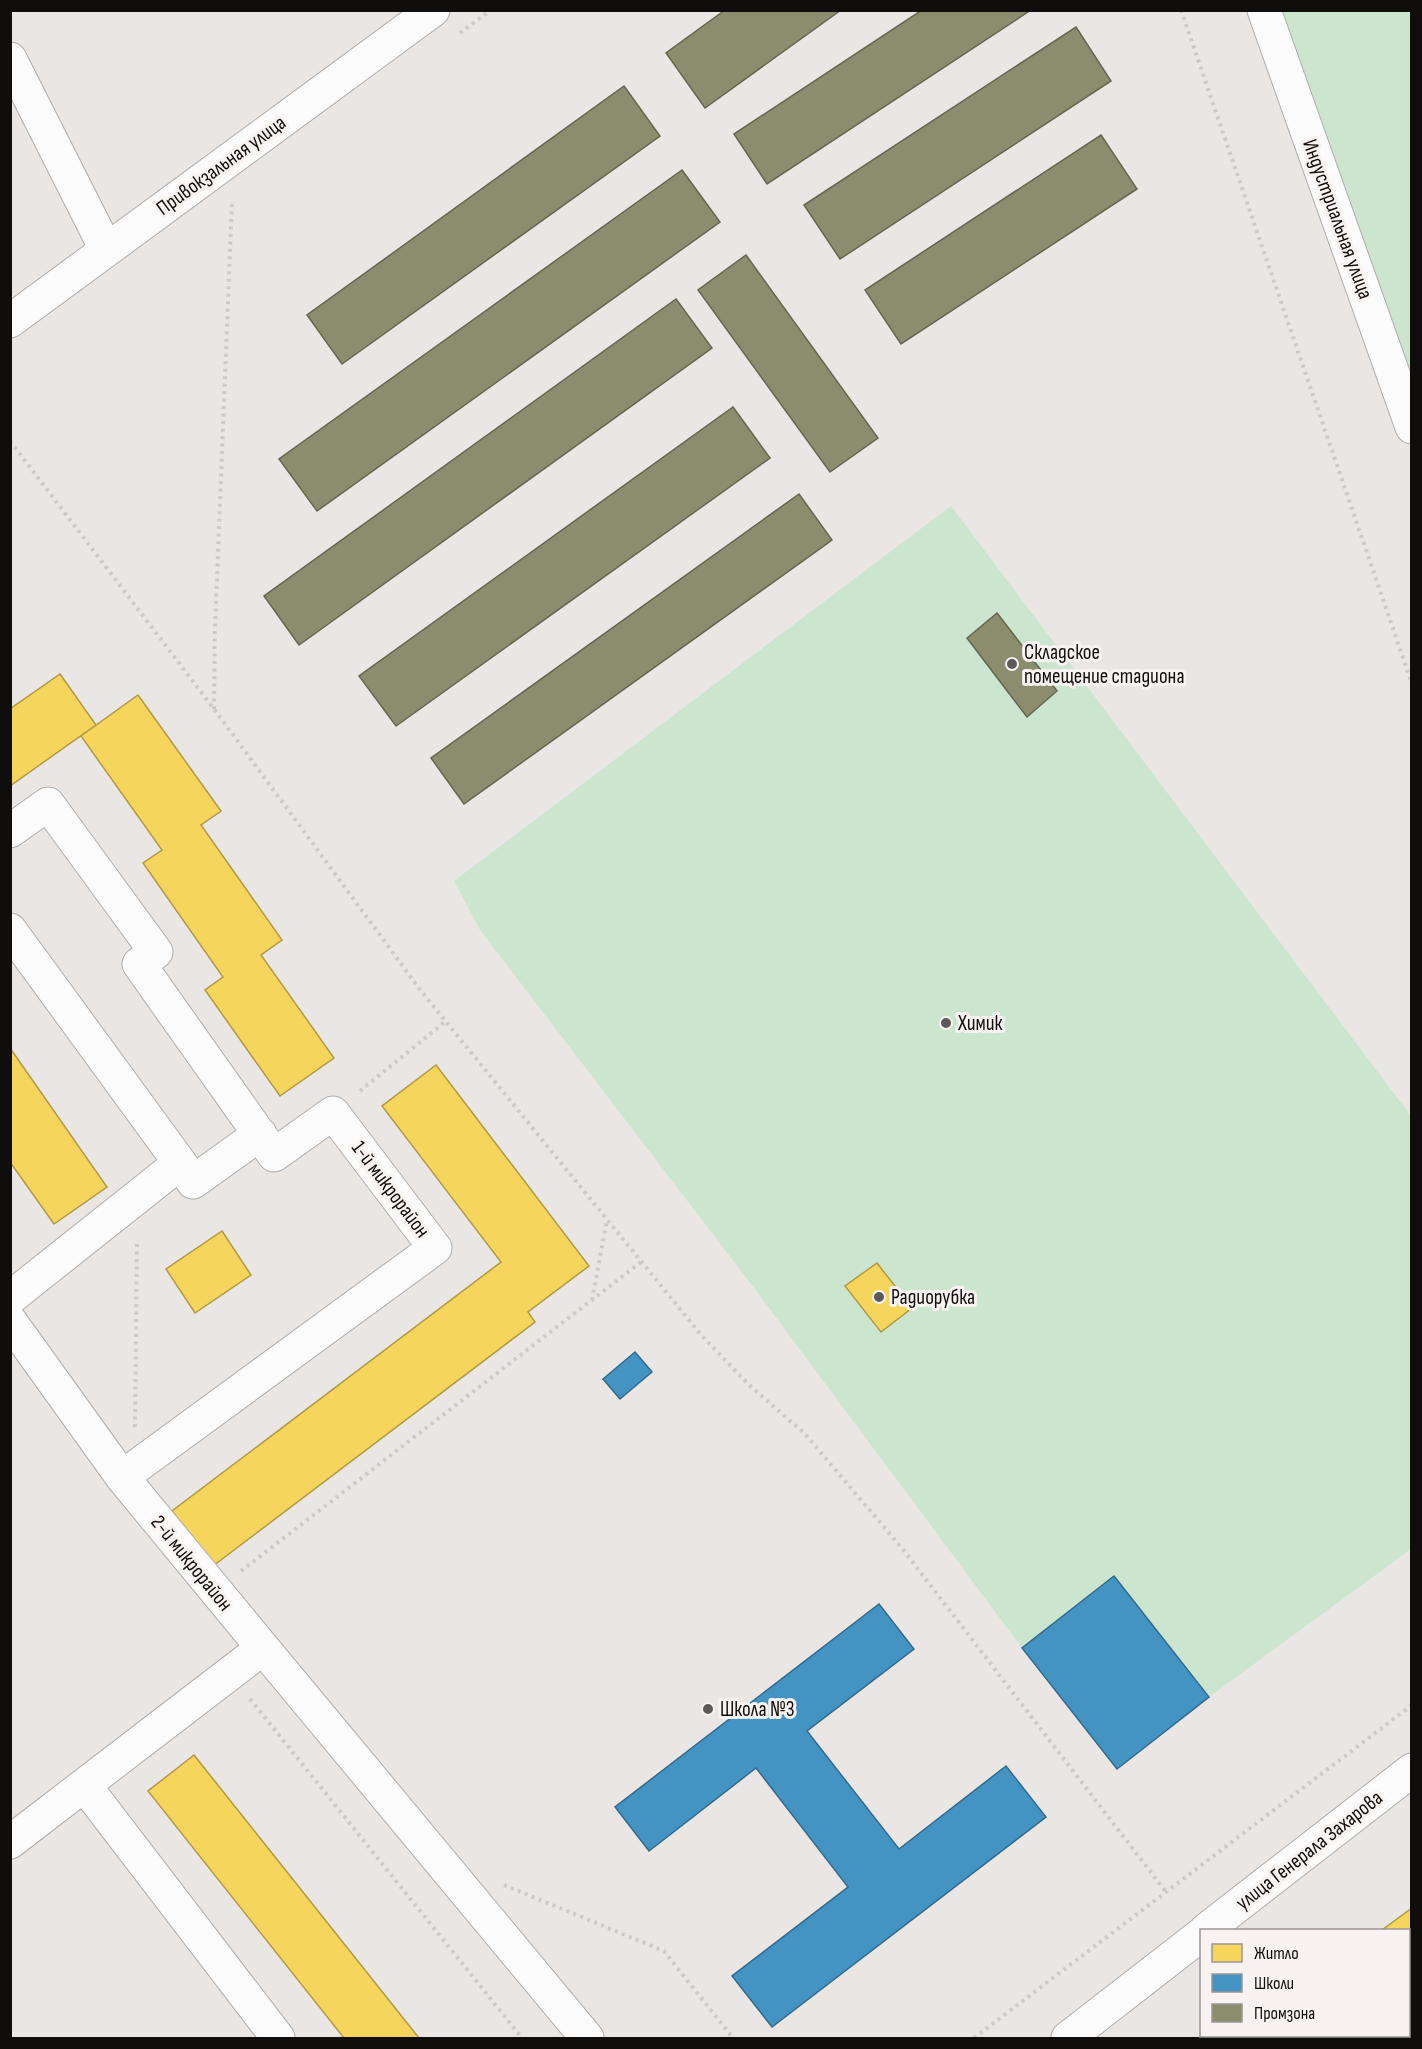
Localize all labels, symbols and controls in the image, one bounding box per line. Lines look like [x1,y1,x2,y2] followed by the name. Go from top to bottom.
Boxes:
[152,110,291,221] street label: Привокзальная улица
[1297,136,1378,303] street label: Индустриальная улица
[1024,640,1184,689] place label: Складское помещение стадиона
[1005,657,1019,671] marker: Складское помещение стадиона
[957,1011,1002,1036] place label: Химик
[939,1016,953,1030] marker: Химик
[346,1136,435,1243] street label: 1-й микрорайон
[891,1285,975,1310] place label: Радиорубка
[872,1290,886,1304] marker: Радиорубка
[145,1510,238,1616] street label: 2-й микрорайон
[720,1697,795,1722] place label: Школа №3
[701,1702,715,1716] marker: Школа №3
[1231,1785,1388,1915] street label: улица Генерала Захарова
[1200,1929,1410,2037] legend
[1254,1943,1299,1964] text: Житло
[1254,1973,1294,1994] text: Школи
[1254,2003,1315,2024] text: Промзона

